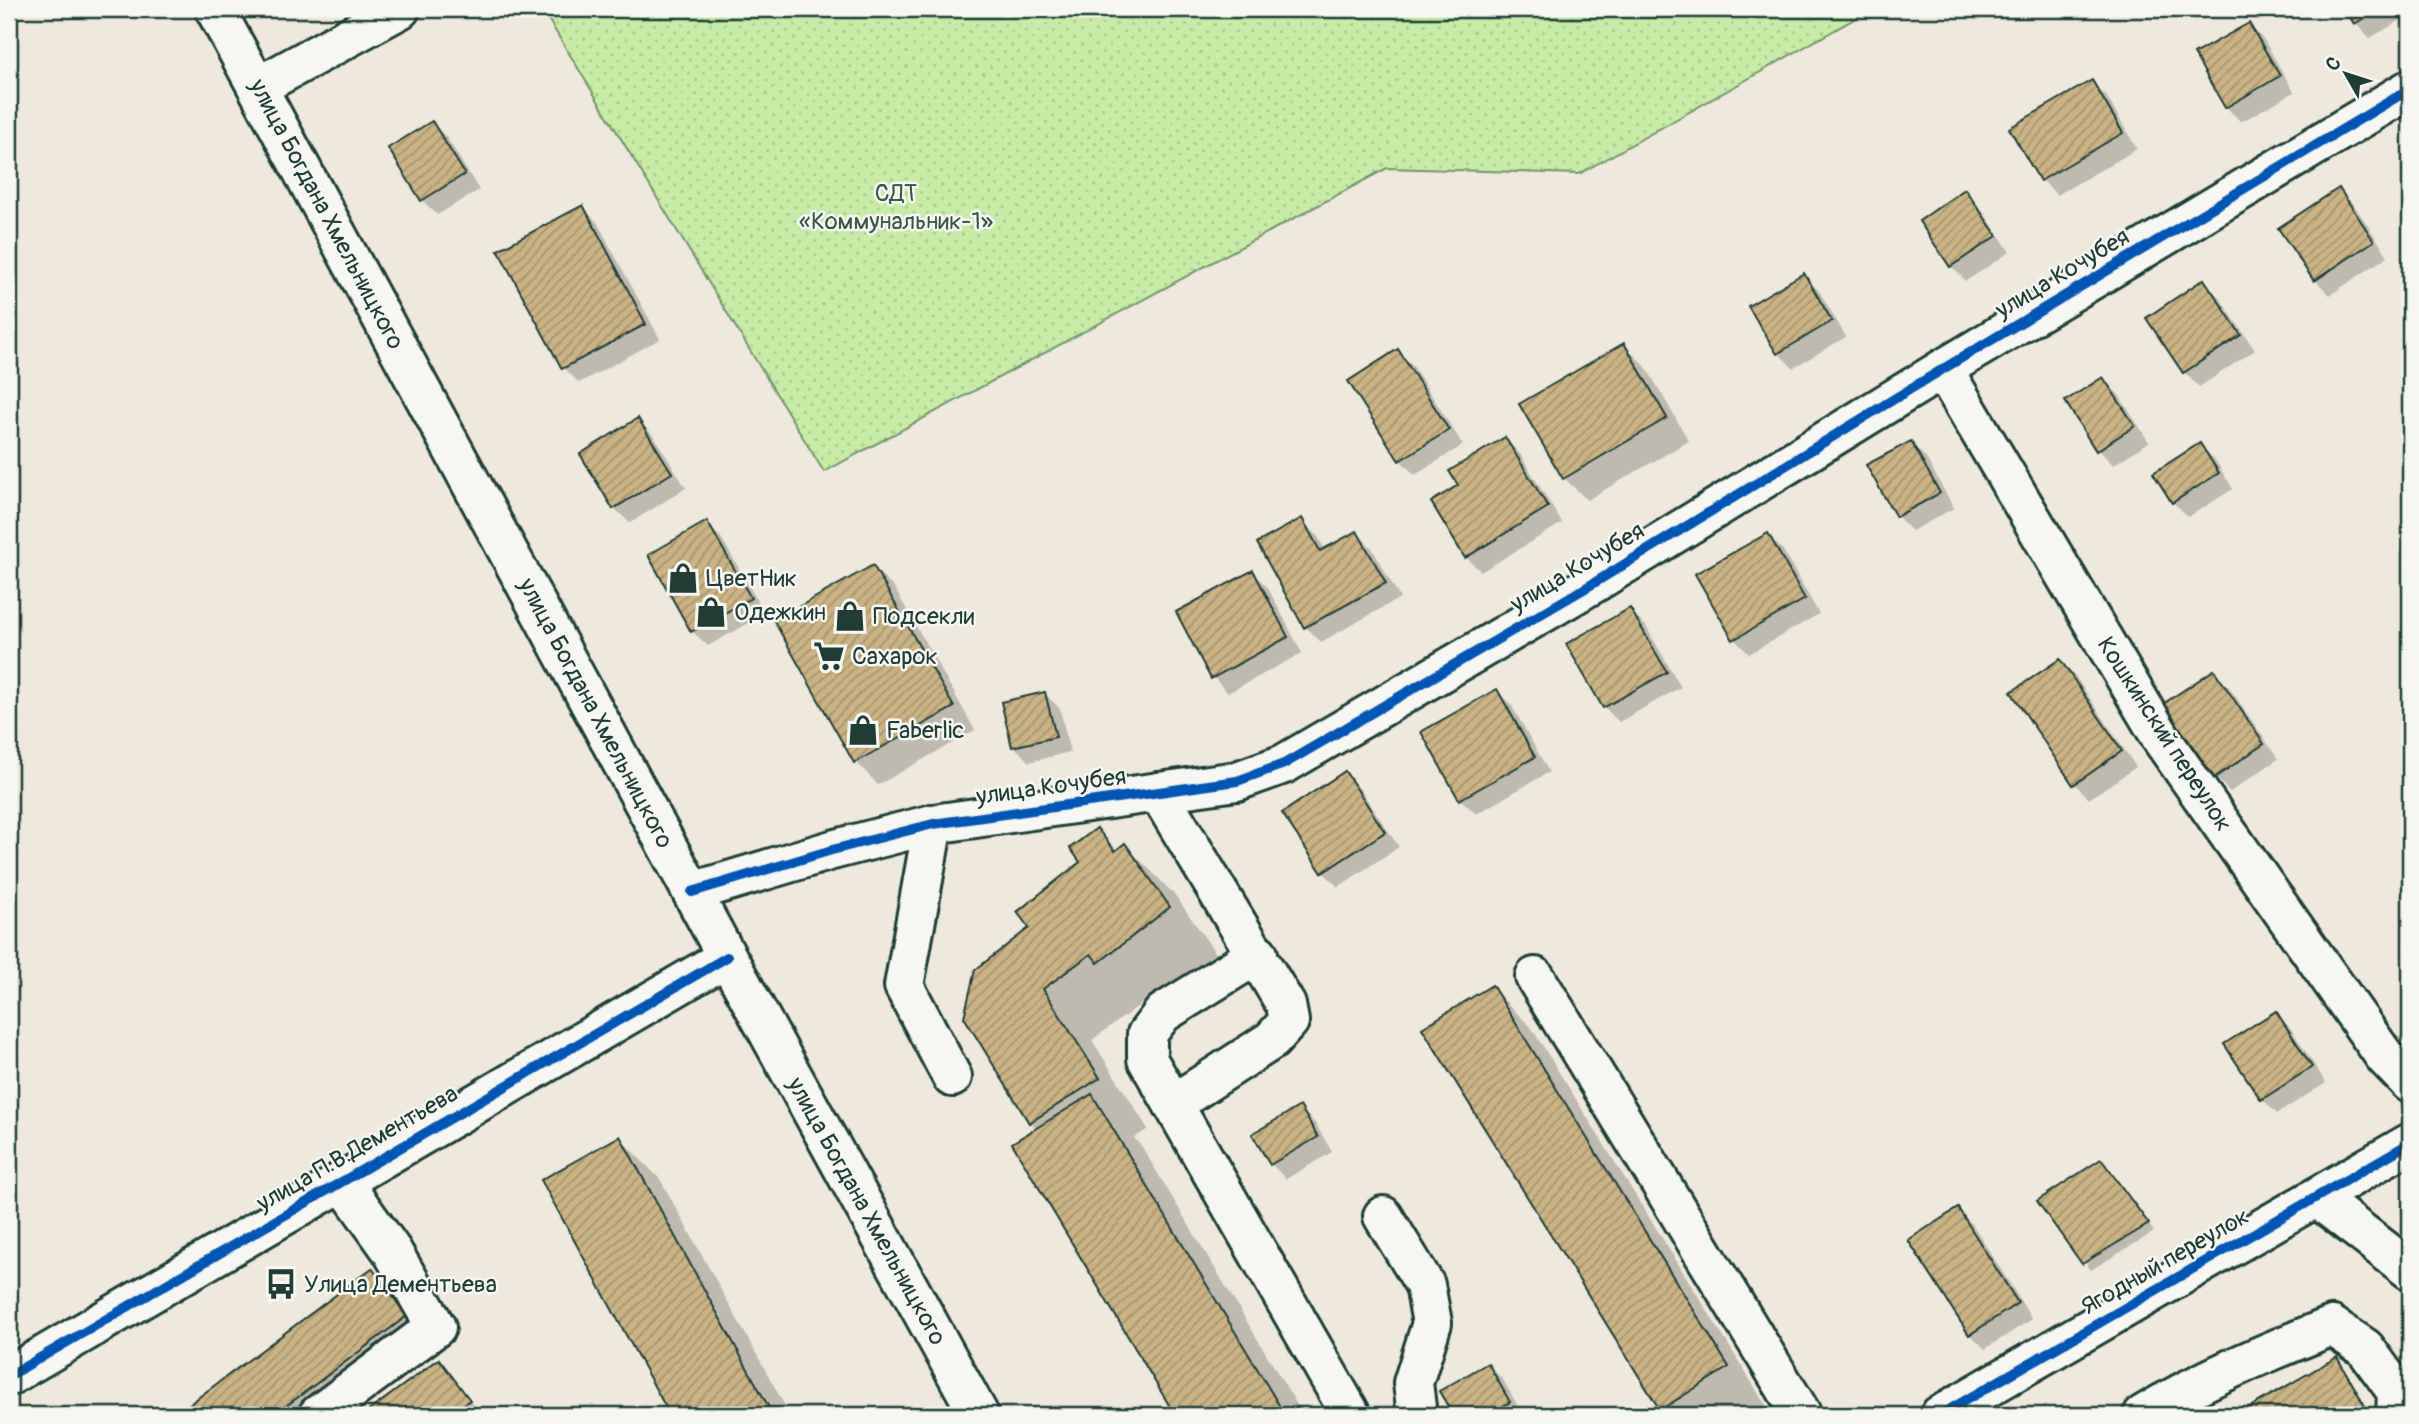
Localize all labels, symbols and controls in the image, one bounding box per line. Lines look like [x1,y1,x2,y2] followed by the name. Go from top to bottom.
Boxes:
[2310,38,2380,108] north arrow
[2321,52,2347,76] text: С
[242,73,410,354] street label: улица Богдана Хмельницкого
[799,179,993,236] park label: СДТ «Коммунальник-1»
[1989,222,2134,325] street label: улица Кочубея
[1504,516,1649,619] street label: улица Кочубея
[666,561,700,595] shop icon: ЦветНик
[706,564,797,593] place label: ЦветНик
[511,572,679,853] street label: улица Богдана Хмельницкого
[694,595,728,629] shop icon: Одежкин
[734,598,826,627] place label: Одежкин
[833,599,867,633] shop icon: Подсекли
[873,602,975,631] place label: Подсекли
[2091,632,2238,837] street label: Кошкинский переулок
[812,639,846,673] supermarket icon: Сахарок
[852,642,938,671] place label: Сахарок
[846,713,880,747] shop icon: Faberlic
[886,716,965,745] place label: Faberlic
[973,762,1128,811] street label: улица Кочубея
[780,1071,952,1350] street label: улица Богдана Хмельницкого
[251,1079,463,1218] street label: улица П.В.Дементьева
[2076,1202,2254,1321] street label: Ягодный переулок
[264,1267,298,1301] bus stop icon: Улица Дементьева
[304,1270,497,1299] place label: Улица Дементьева

